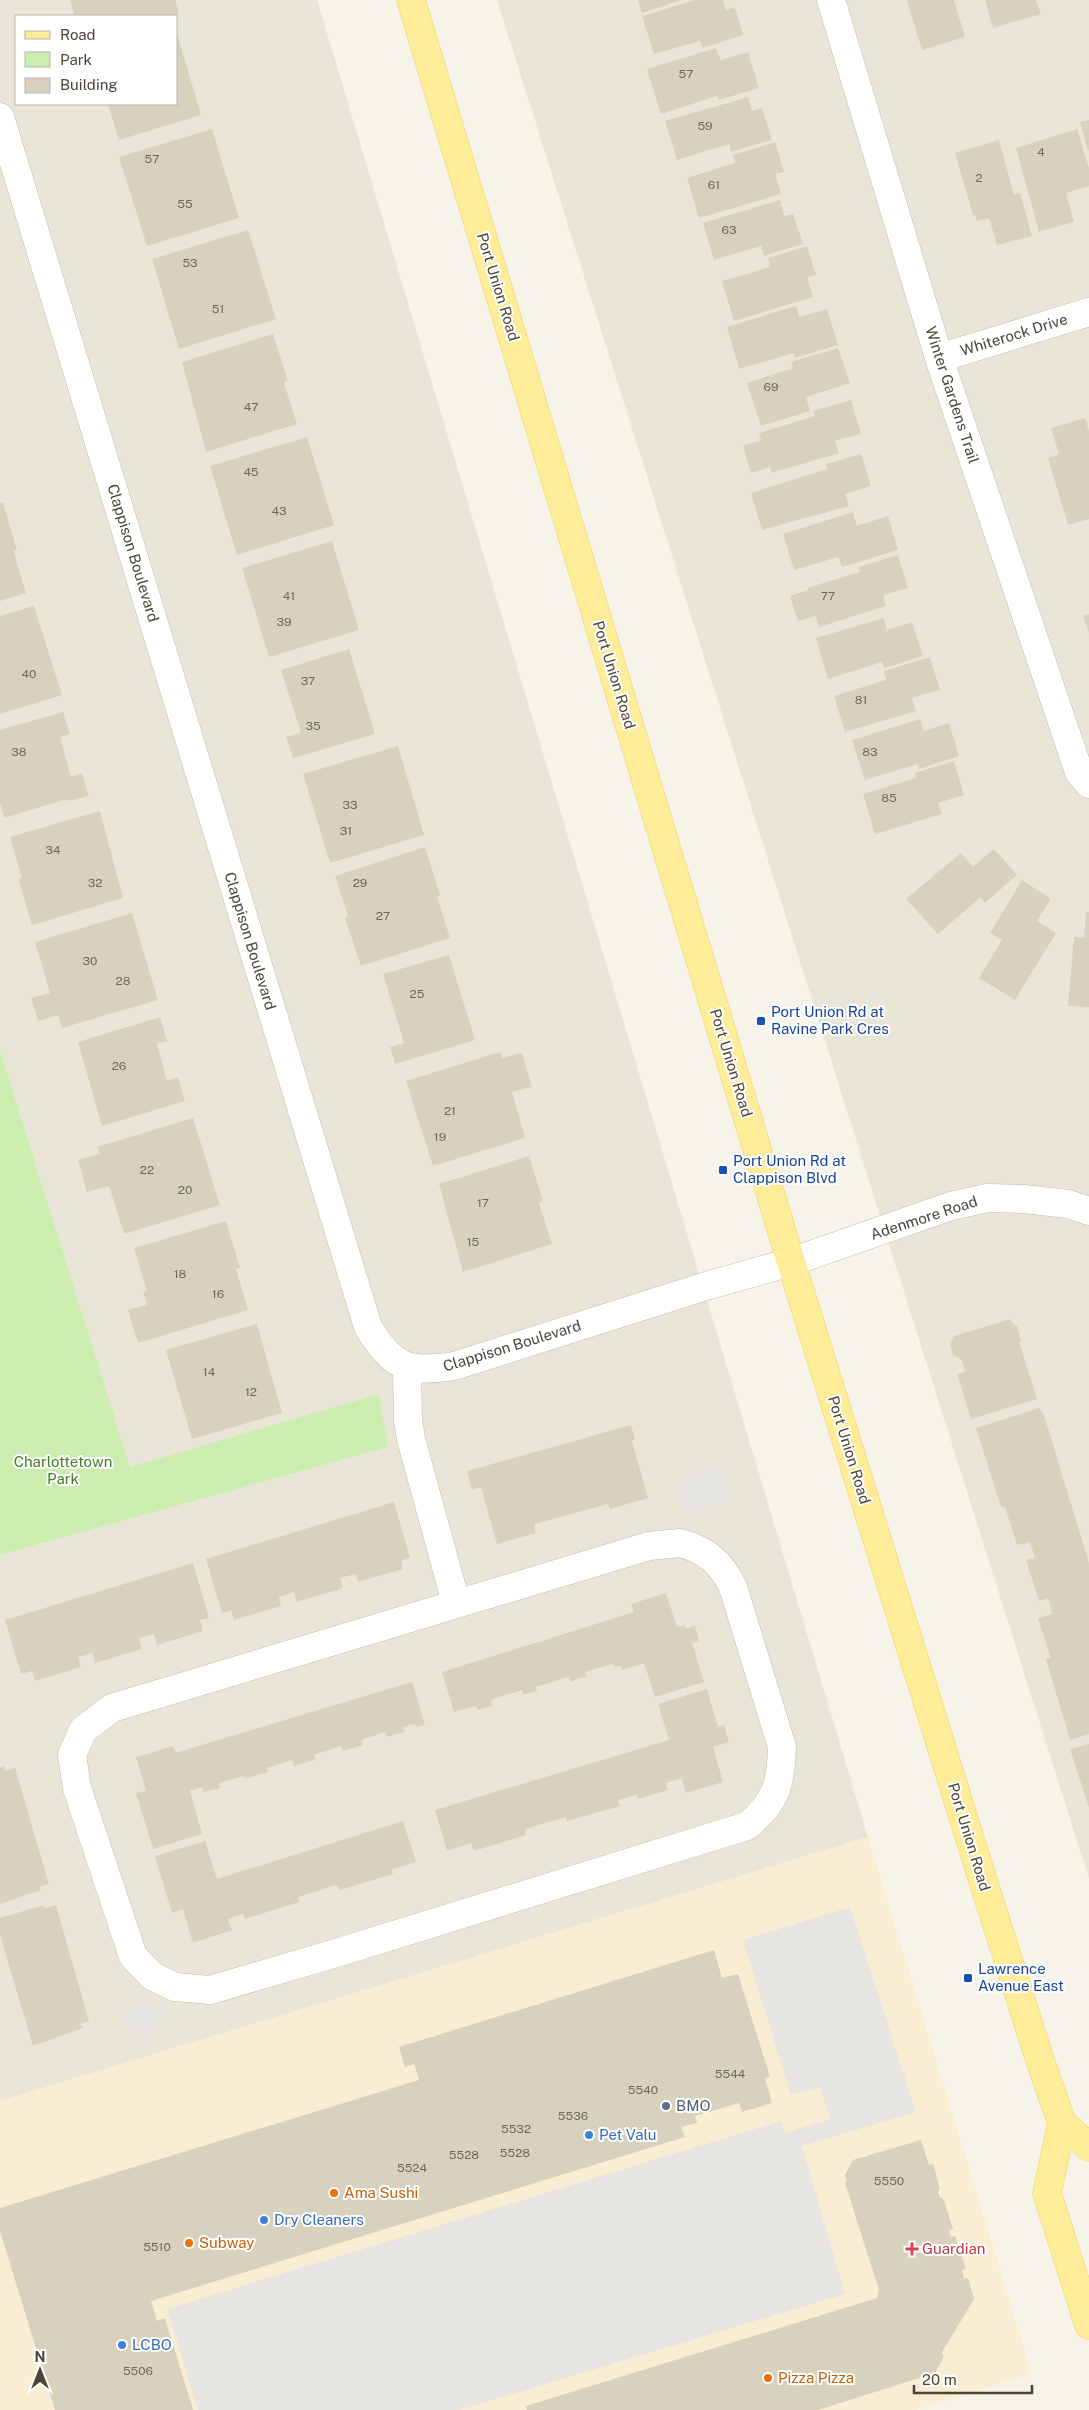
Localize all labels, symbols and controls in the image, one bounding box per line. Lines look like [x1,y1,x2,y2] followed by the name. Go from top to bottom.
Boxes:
[15,15,178,105] legend
[60,26,96,43] text: Road
[60,51,92,68] text: Park
[679,67,693,81] house number: 57
[60,76,118,93] text: Building
[697,119,713,133] house number: 59
[1037,145,1045,159] house number: 4
[145,152,159,166] house number: 57
[975,171,983,185] house number: 2
[708,178,720,192] house number: 61
[177,197,193,211] house number: 55
[722,223,736,237] house number: 63
[474,231,523,343] street label: Port Union Road
[182,256,198,270] house number: 53
[212,302,224,316] house number: 51
[958,310,1069,359] street label: Whiterock Drive
[922,324,983,465] street label: Winter Gardens Trail
[764,380,778,394] house number: 69
[244,400,258,414] house number: 47
[243,465,259,479] house number: 45
[104,482,163,624] street label: Clappison Boulevard
[271,504,287,518] house number: 43
[283,589,295,603] house number: 41
[821,589,835,603] house number: 77
[277,615,291,629] house number: 39
[590,619,639,731] street label: Port Union Road
[22,667,36,681] house number: 40
[301,674,315,688] house number: 37
[855,693,867,707] house number: 81
[305,719,321,733] house number: 35
[11,745,27,759] house number: 38
[862,745,878,759] house number: 83
[881,791,897,805] house number: 85
[342,798,358,812] house number: 33
[340,824,352,838] house number: 31
[45,843,61,857] house number: 34
[221,870,280,1012] street label: Clappison Boulevard
[88,876,102,890] house number: 32
[353,876,367,890] house number: 29
[376,909,390,923] house number: 27
[83,954,97,968] house number: 30
[116,974,131,988] house number: 28
[410,987,425,1001] house number: 25
[771,1003,889,1037] place label: Port Union Rd at Ravine Park Cres
[707,1007,756,1119] street label: Port Union Road
[755,1015,767,1027] marker: Port Union Rd at Ravine Park Cres
[112,1059,126,1073] house number: 26
[444,1104,456,1118] house number: 21
[434,1130,446,1144] house number: 19
[733,1152,846,1186] place label: Port Union Rd at Clappison Blvd
[140,1163,154,1177] house number: 22
[717,1164,729,1176] marker: Port Union Rd at Clappison Blvd
[178,1183,192,1197] house number: 20
[868,1192,979,1243] street label: Adenmore Road
[477,1196,489,1210] house number: 17
[467,1235,480,1249] house number: 15
[174,1267,187,1281] house number: 18
[212,1287,224,1301] house number: 16
[441,1316,583,1375] street label: Clappison Boulevard
[203,1365,216,1379] house number: 14
[245,1385,257,1399] house number: 12
[825,1394,874,1506] street label: Port Union Road
[14,1453,112,1487] park label: Charlottetown Park
[945,1781,994,1893] street label: Port Union Road
[978,1960,1064,1994] place label: Lawrence Avenue East
[962,1972,974,1984] marker: Lawrence Avenue East
[715,2067,746,2081] house number: 5544
[628,2083,658,2097] house number: 5540
[676,2097,710,2114] place label: BMO
[660,2100,672,2112] marker: BMO
[558,2109,588,2123] house number: 5536
[501,2122,531,2136] house number: 5532
[599,2126,656,2143] place label: Pet Valu
[583,2129,595,2141] marker: Pet Valu
[500,2146,530,2160] house number: 5528
[449,2148,479,2162] house number: 5528
[397,2161,427,2175] house number: 5524
[874,2174,904,2188] house number: 5550
[344,2184,418,2201] place label: Ama Sushi
[328,2187,340,2199] marker: Ama Sushi
[274,2211,364,2228] place label: Dry Cleaners
[258,2214,270,2226] marker: Dry Cleaners
[199,2234,254,2251] place label: Subway
[183,2237,195,2249] marker: Subway
[143,2240,171,2254] house number: 5510
[922,2240,985,2257] place label: Guardian
[906,2243,918,2255] marker: Guardian
[132,2336,172,2353] place label: LCBO
[116,2339,128,2351] marker: LCBO
[15,2345,65,2395] north arrow
[35,2349,45,2365] text: N
[914,2362,1032,2394] scale bar
[123,2364,153,2378] house number: 5506
[778,2369,854,2386] place label: Pizza Pizza
[922,2371,957,2388] text: 20 m
[762,2372,774,2384] marker: Pizza Pizza

